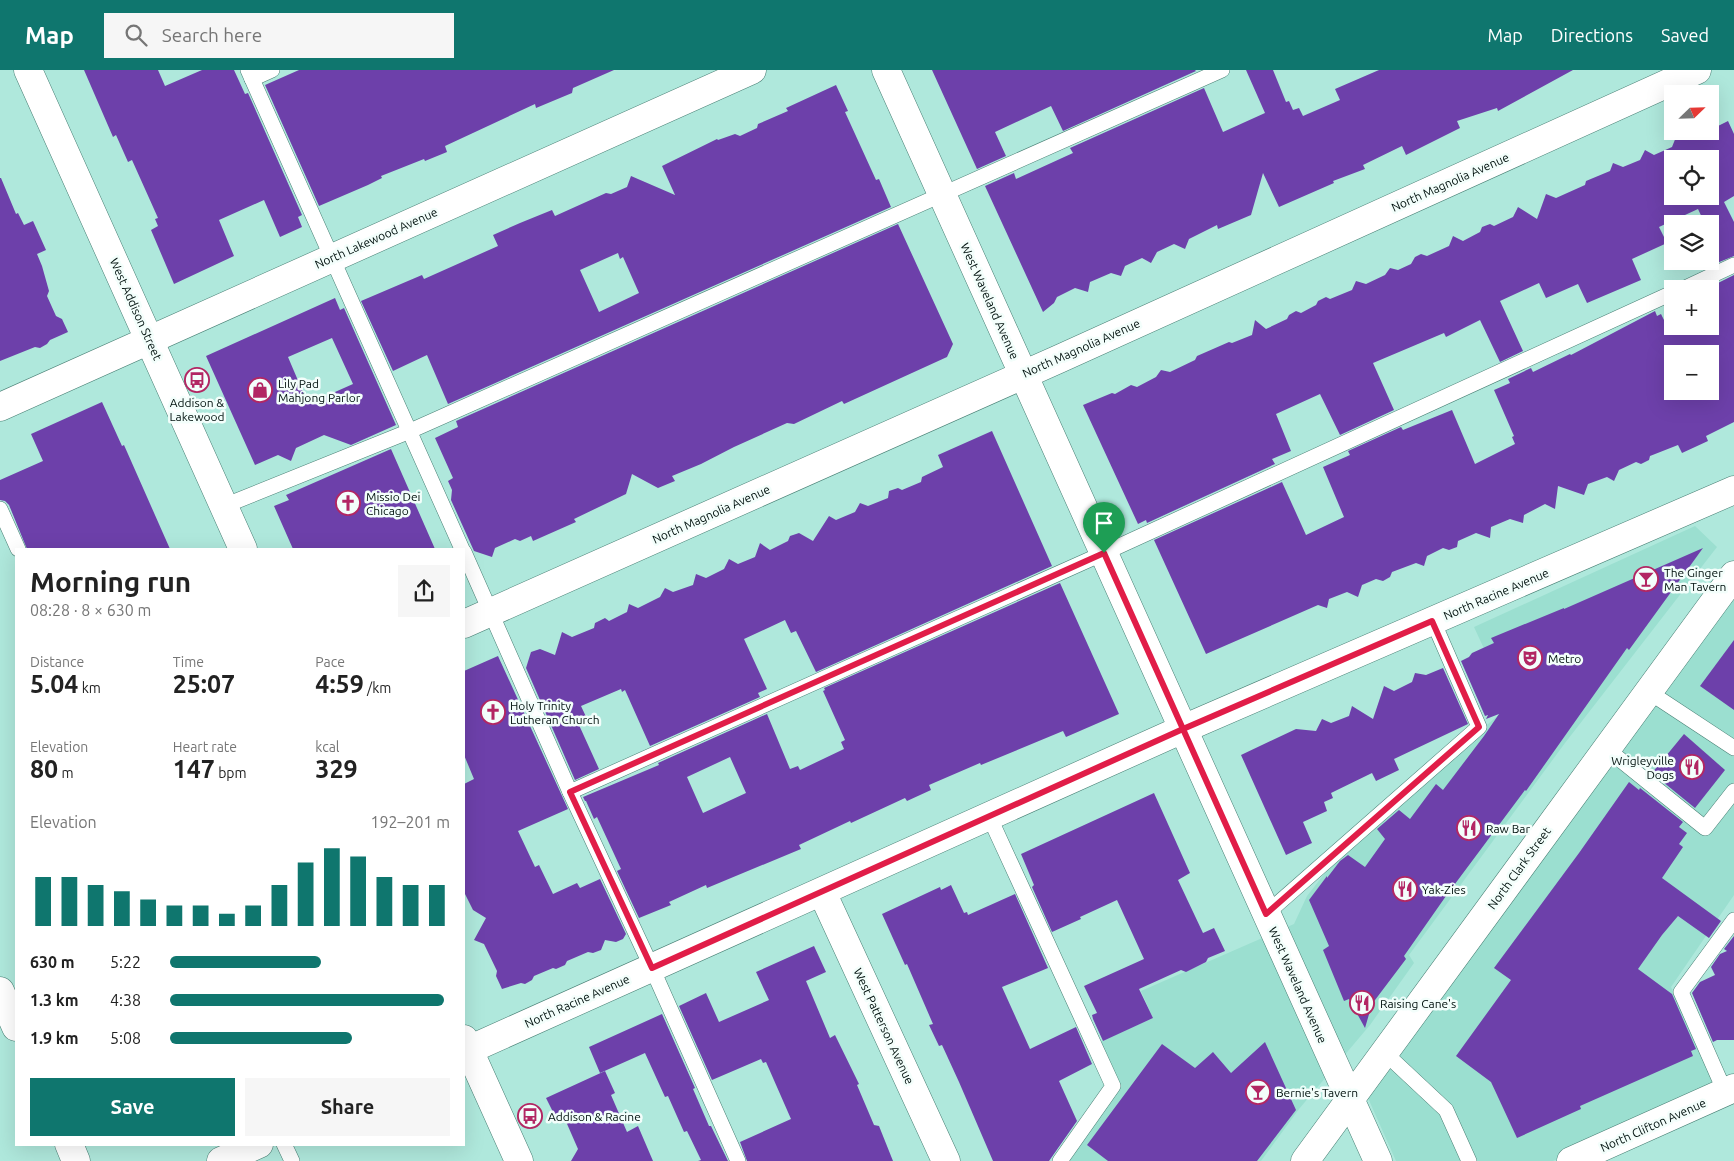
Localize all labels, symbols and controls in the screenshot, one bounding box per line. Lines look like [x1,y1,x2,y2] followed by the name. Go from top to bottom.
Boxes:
[104,13,454,58] search box
[122,21,150,49] icon: search
[25,22,74,49] text: Map
[162,24,262,46] text: Search here
[1487,25,1523,45] text: Map
[1551,25,1633,45] text: Directions
[1661,25,1709,45] text: Saved
[1664,85,1719,140] north arrow
[1664,85,1719,400] map controls
[1389,150,1511,214] street label: North Magnolia Avenue
[1664,150,1719,205] button: locate
[313,205,439,271] street label: North Lakewood Avenue
[1664,215,1719,270] button: layers
[958,241,1022,361] street label: West Waveland Avenue
[108,256,164,362] street label: West Addison Street
[1664,280,1719,335] button: +
[1020,316,1142,380] street label: North Magnolia Avenue
[1664,345,1719,400] button: −
[184,367,210,393] bus stop icon: Addison & Lakewood
[247,377,273,403] shop icon: Lily Pad Mahjong Parlor
[278,377,361,404] place label: Lily Pad Mahjong Parlor
[169,396,225,423] place label: Addison & Lakewood
[650,482,772,546] street label: North Magnolia Avenue
[335,490,361,516] church icon: Missio Dei Chicago
[366,490,421,517] place label: Missio Dei Chicago
[1083,502,1125,553] pin
[1090,509,1118,537] icon: arrive
[398,565,450,617] button: share
[30,566,191,597] text: Morning run
[1441,566,1551,622] street label: North Racine Avenue
[1633,566,1659,592] bar icon: The Ginger Man Tavern
[1664,566,1726,593] place label: The Ginger Man Tavern
[30,601,151,619] text: 08:28 · 8 × 630 m
[1517,645,1543,671] theatre icon: Metro
[1548,652,1581,665] place label: Metro
[30,654,84,670] text: Distance
[173,654,204,670] text: Time
[315,654,345,670] text: Pace
[30,670,78,698] text: 5.04
[173,670,235,698] text: 25:07
[315,670,364,698] text: 4:59
[78,680,101,696] text: km
[364,680,391,696] text: /km
[480,699,506,725] church icon: Holy Trinity Lutheran Church
[510,699,600,726] place label: Holy Trinity Lutheran Church
[30,739,88,755] text: Elevation
[173,739,237,755] text: Heart rate
[315,739,340,755] text: kcal
[1611,754,1674,781] place label: Wrigleyville Dogs
[1679,754,1705,780] restaurant icon: Wrigleyville Dogs
[30,755,58,783] text: 80
[173,755,215,783] text: 147
[315,755,358,783] text: 329
[58,765,74,781] text: m
[215,765,247,781] text: bpm
[30,813,97,831] text: Elevation
[370,813,450,831] text: 192–201 m
[1456,815,1482,841] restaurant icon: Raw Bar
[1486,822,1530,835] place label: Raw Bar
[1485,824,1553,911] street label: North Clark Street
[1392,876,1418,902] restaurant icon: Yak-Zies
[1422,883,1466,896] place label: Yak-Zies
[1266,925,1330,1045] street label: West Waveland Avenue
[30,953,75,971] text: 630 m
[110,953,141,971] text: 5:22
[851,966,917,1086] street label: West Patterson Avenue
[523,972,631,1030] street label: North Racine Avenue
[1349,990,1375,1016] restaurant icon: Raising Cane's
[30,991,79,1009] text: 1.3 km
[110,991,141,1009] text: 4:38
[1380,997,1456,1010] place label: Raising Cane's
[30,1029,79,1047] text: 1.9 km
[110,1029,141,1047] text: 5:08
[30,1078,235,1136] button: Save
[245,1078,450,1136] button: Share
[1245,1079,1271,1105] bar icon: Bernie's Tavern
[1276,1086,1358,1099] place label: Bernie's Tavern
[1598,1096,1708,1154] street label: North Clifton Avenue
[517,1103,543,1129] bus stop icon: Addison & Racine
[548,1110,641,1123] place label: Addison & Racine

